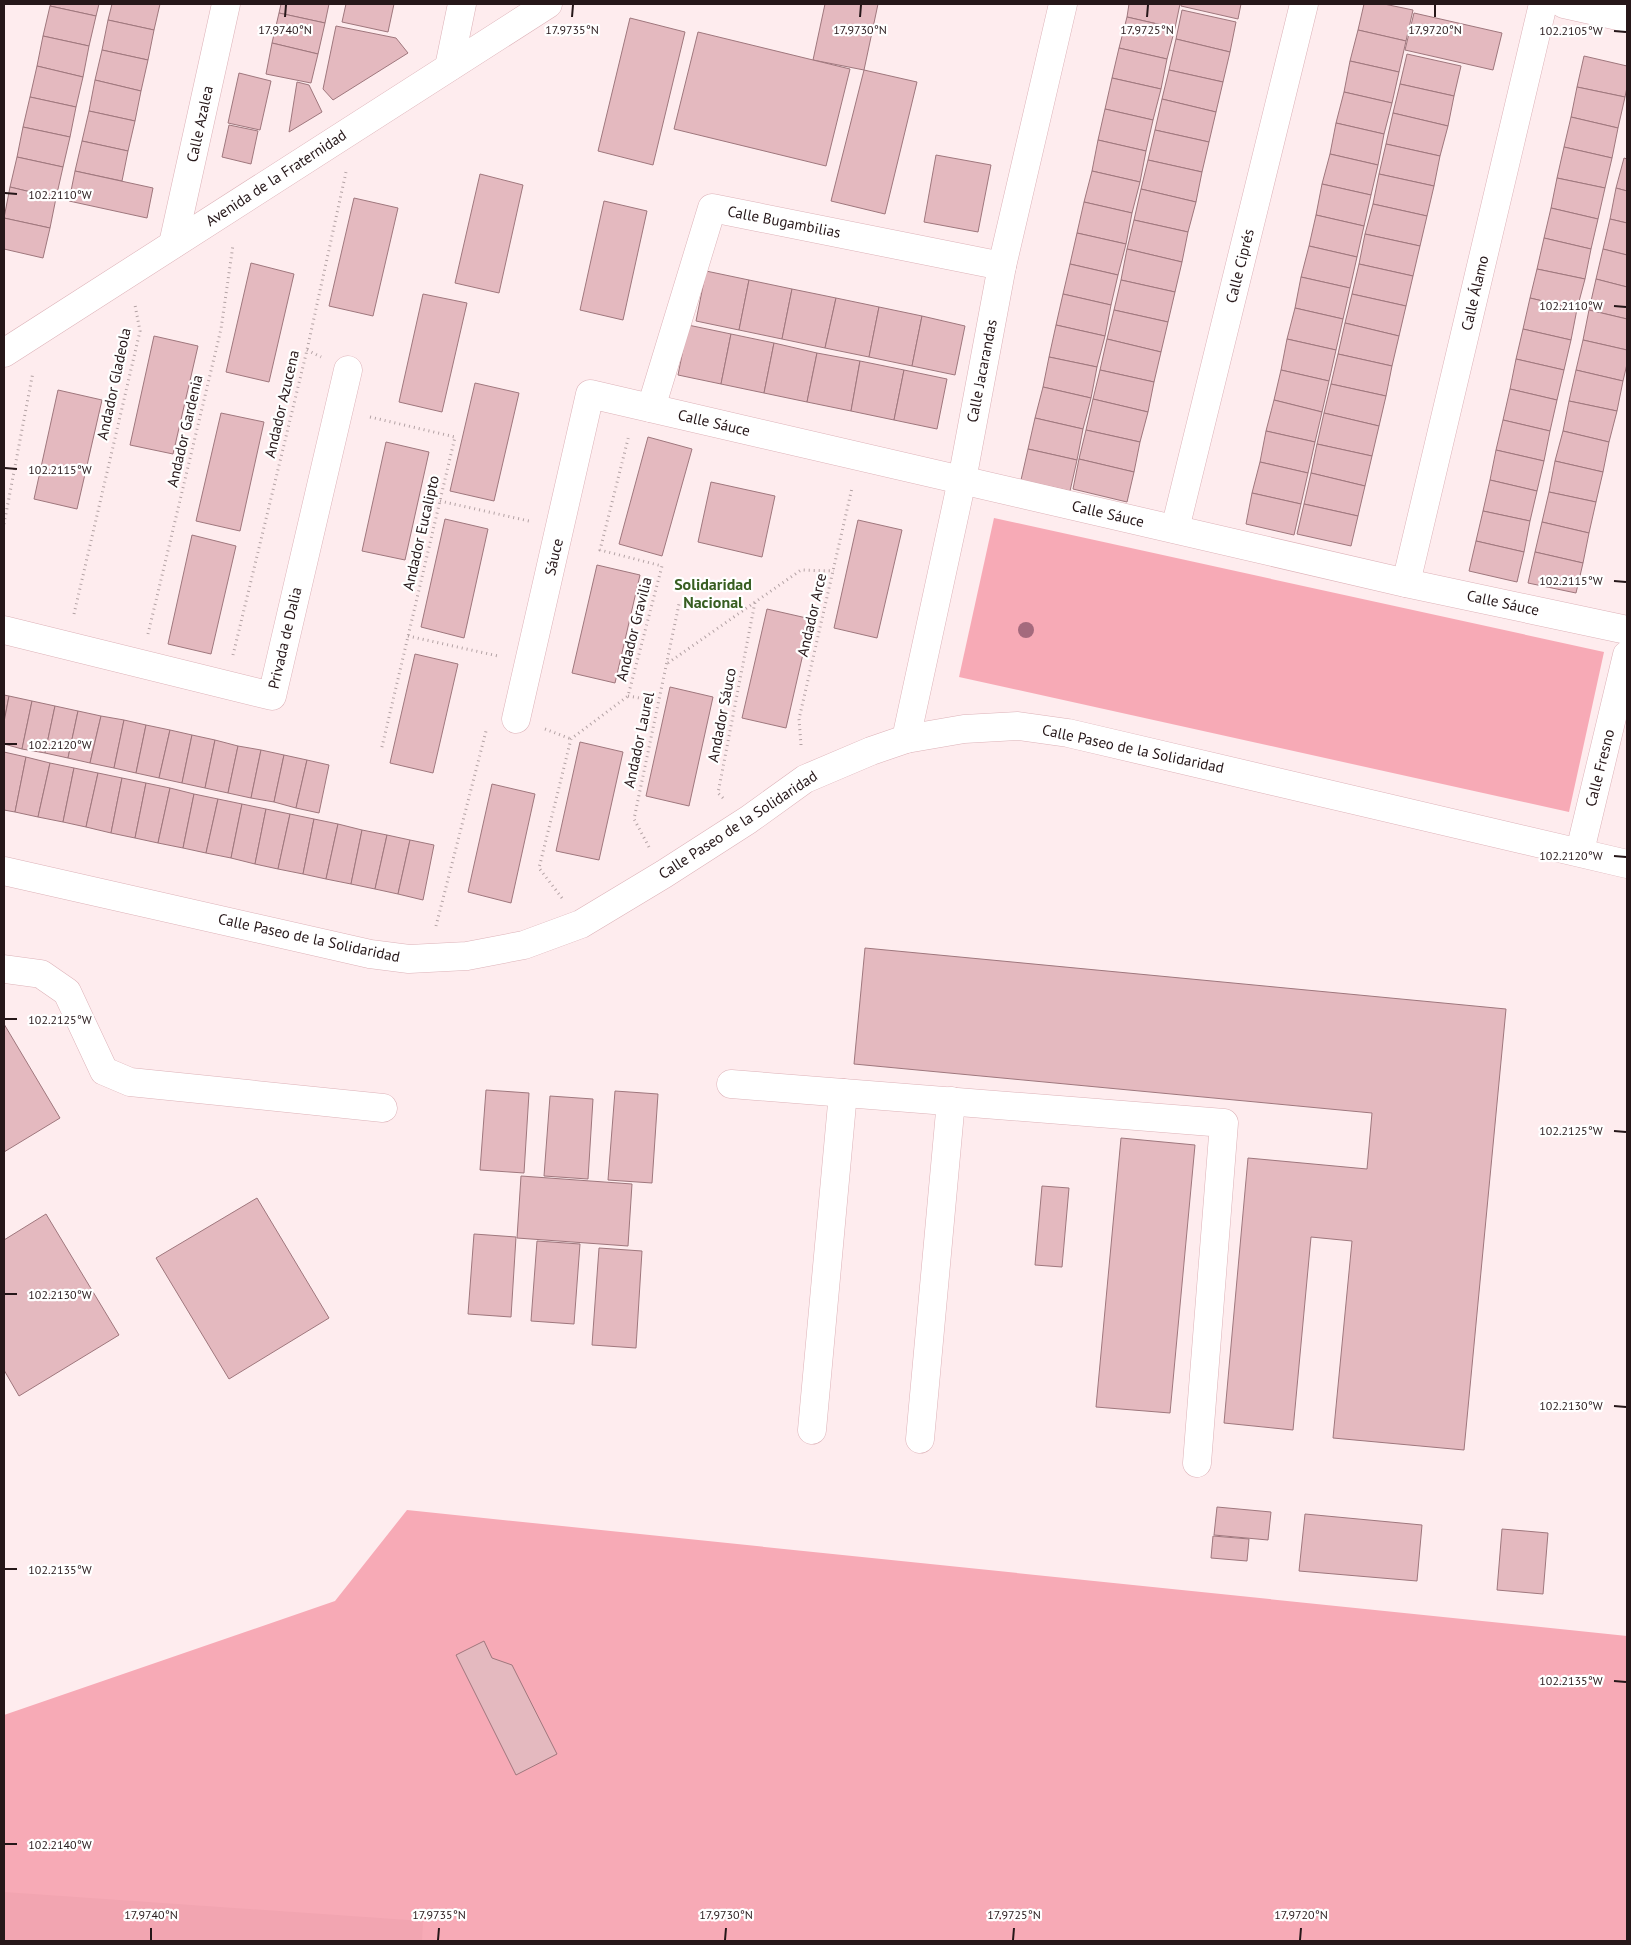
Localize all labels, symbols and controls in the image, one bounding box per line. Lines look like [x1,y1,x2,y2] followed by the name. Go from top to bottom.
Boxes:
[258,22,312,37] text: 17.9740°N
[545,22,599,37] text: 17.9735°N
[833,22,887,37] text: 17.9730°N
[1120,22,1174,37] text: 17.9725°N
[1408,22,1462,37] text: 17.9720°N
[1539,23,1603,38] text: 102.2105°W
[182,84,217,164] street label: Calle Azalea
[202,125,350,230] street label: Avenida de la Fraternidad
[28,187,92,202] text: 102.2110°W
[726,201,842,242] street label: Calle Bugambilias
[1221,227,1258,305] street label: Calle Ciprés
[1457,253,1492,332] street label: Calle Álamo
[1539,298,1603,313] text: 102.2110°W
[962,318,1001,424] street label: Calle Jacarandas
[92,326,135,442] street label: Andador Gladeola
[260,348,303,460] street label: Andador Azucena
[162,373,207,489] street label: Andador Gardenia
[676,405,752,440] street label: Calle Sáuce
[28,462,92,477] text: 102.2115°W
[398,473,443,592] street label: Andador Eucalipto
[1070,496,1146,531] street label: Calle Sáuce
[540,536,567,577] street label: Sáuce
[793,571,830,659] street label: Andador Arce
[1539,573,1603,588] text: 102.2115°W
[674,574,752,612] district label: Solidaridad Nacional
[611,575,656,683] street label: Andador Gravilia
[264,585,305,691] street label: Privada de Dalia
[1465,586,1541,619] street label: Calle Sáuce
[703,666,740,764] street label: Andador Sáuco
[619,689,658,790] street label: Andador Laurel
[1040,720,1226,777] street label: Calle Paseo de la Solidaridad
[1581,727,1618,809] street label: Calle Fresno
[28,737,92,752] text: 102.2120°W
[655,766,821,883] street label: Calle Paseo de la Solidaridad
[1539,848,1603,863] text: 102.2120°W
[216,909,402,966] street label: Calle Paseo de la Solidaridad
[28,1012,92,1027] text: 102.2125°W
[1539,1123,1603,1138] text: 102.2125°W
[28,1287,92,1302] text: 102.2130°W
[1539,1398,1603,1413] text: 102.2130°W
[28,1562,92,1577] text: 102.2135°W
[1539,1673,1603,1688] text: 102.2135°W
[28,1837,92,1852] text: 102.2140°W
[124,1907,178,1922] text: 17.9740°N
[412,1907,466,1922] text: 17.9735°N
[699,1907,753,1922] text: 17.9730°N
[987,1907,1041,1922] text: 17.9725°N
[1274,1907,1328,1922] text: 17.9720°N

